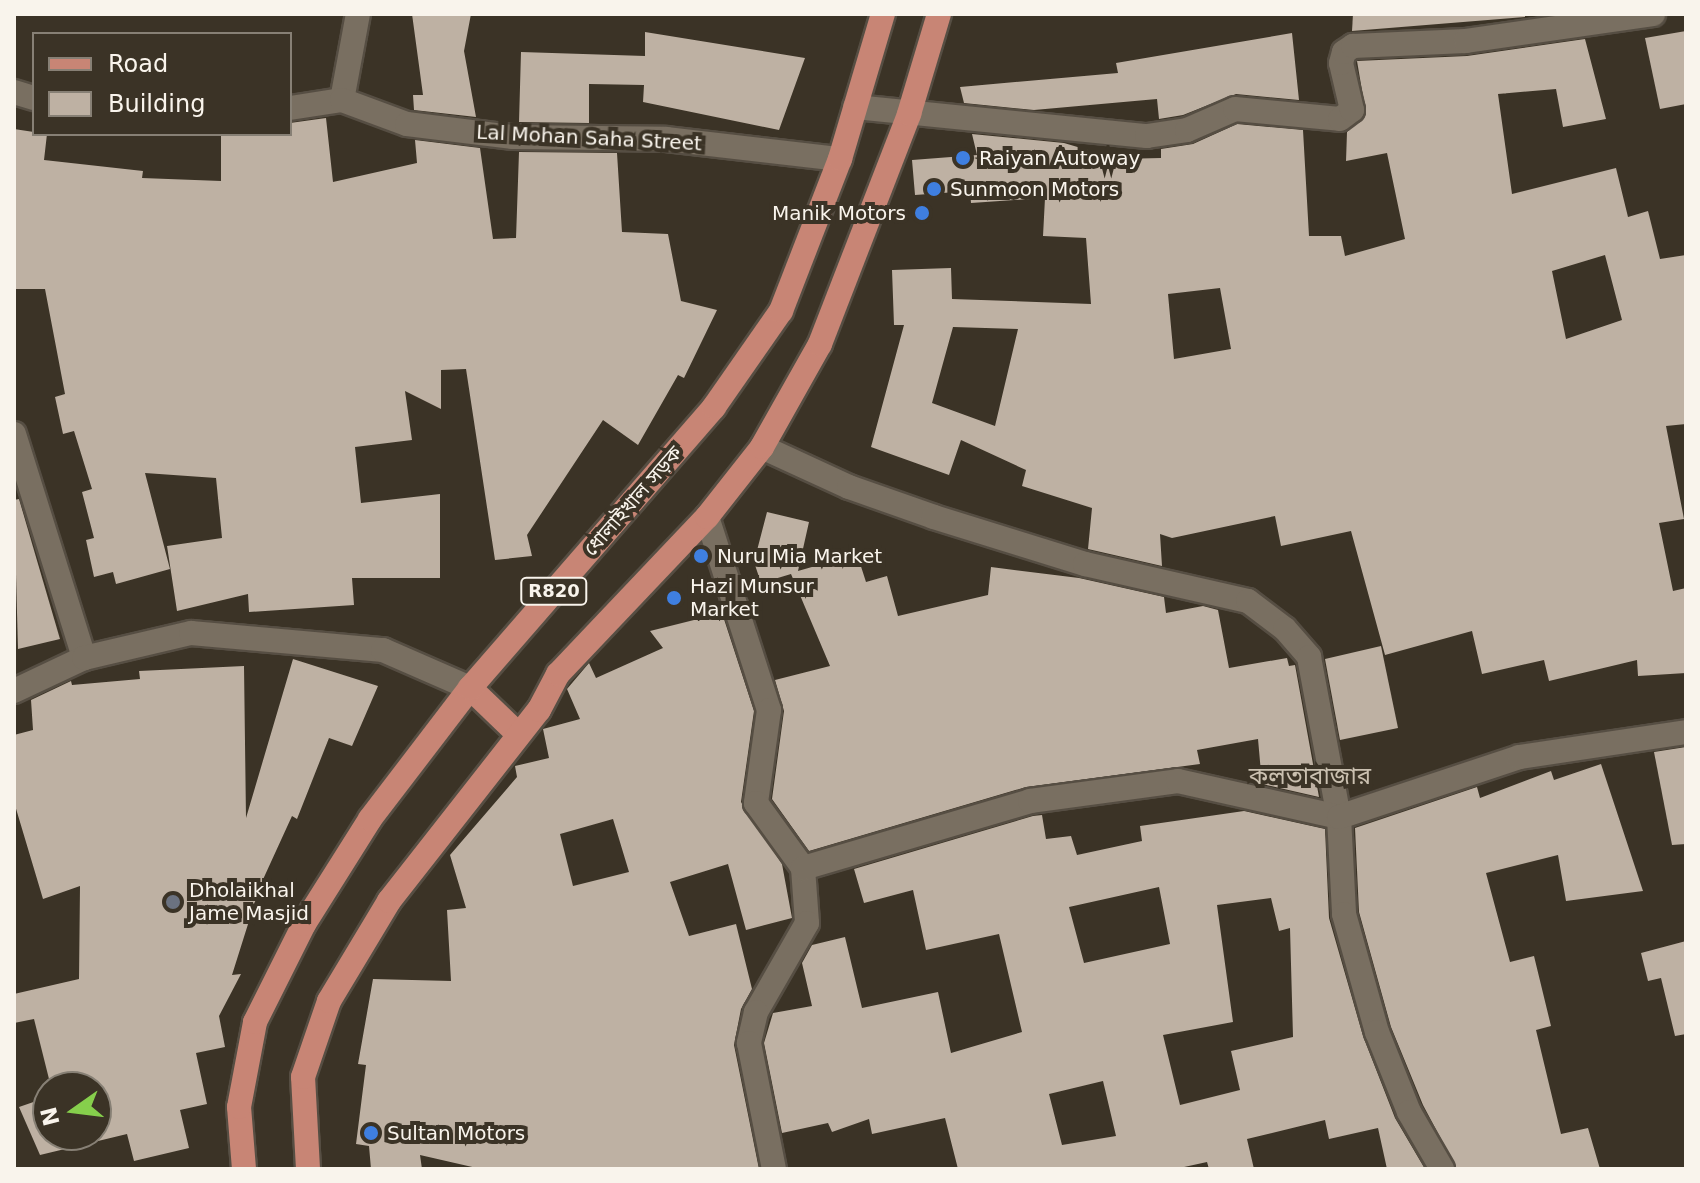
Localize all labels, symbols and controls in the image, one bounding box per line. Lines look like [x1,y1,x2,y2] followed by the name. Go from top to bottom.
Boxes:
[32,32,292,136] legend
[108,50,168,78] text: Road
[108,90,205,118] text: Building
[476,120,702,156] street label: Lal Mohan Saha Street
[979,146,1140,170] place label: Raiyan Autoway
[954,149,972,167] marker: Raiyan Autoway
[950,177,1119,201] place label: Sunmoon Motors
[925,180,943,198] marker: Sunmoon Motors
[772,201,906,225] place label: Manik Motors
[913,204,931,222] marker: Manik Motors
[579,441,687,561] street label: ধোলাইখাল সড়ক
[717,544,882,568] place label: Nuru Mia Market
[692,547,710,565] marker: Nuru Mia Market
[690,574,814,621] place label: Hazi Munsur Market
[520,577,588,605] road number: R820
[665,589,683,607] marker: Hazi Munsur Market
[1249,763,1371,791] district label: কলতাবাজার
[189,878,309,925] place label: Dholaikhal Jame Masjid
[164,893,182,911] marker: Dholaikhal Jame Masjid
[32,1071,112,1151] north arrow
[36,1104,65,1128] text: N
[387,1121,525,1145] place label: Sultan Motors
[362,1124,380,1142] marker: Sultan Motors

